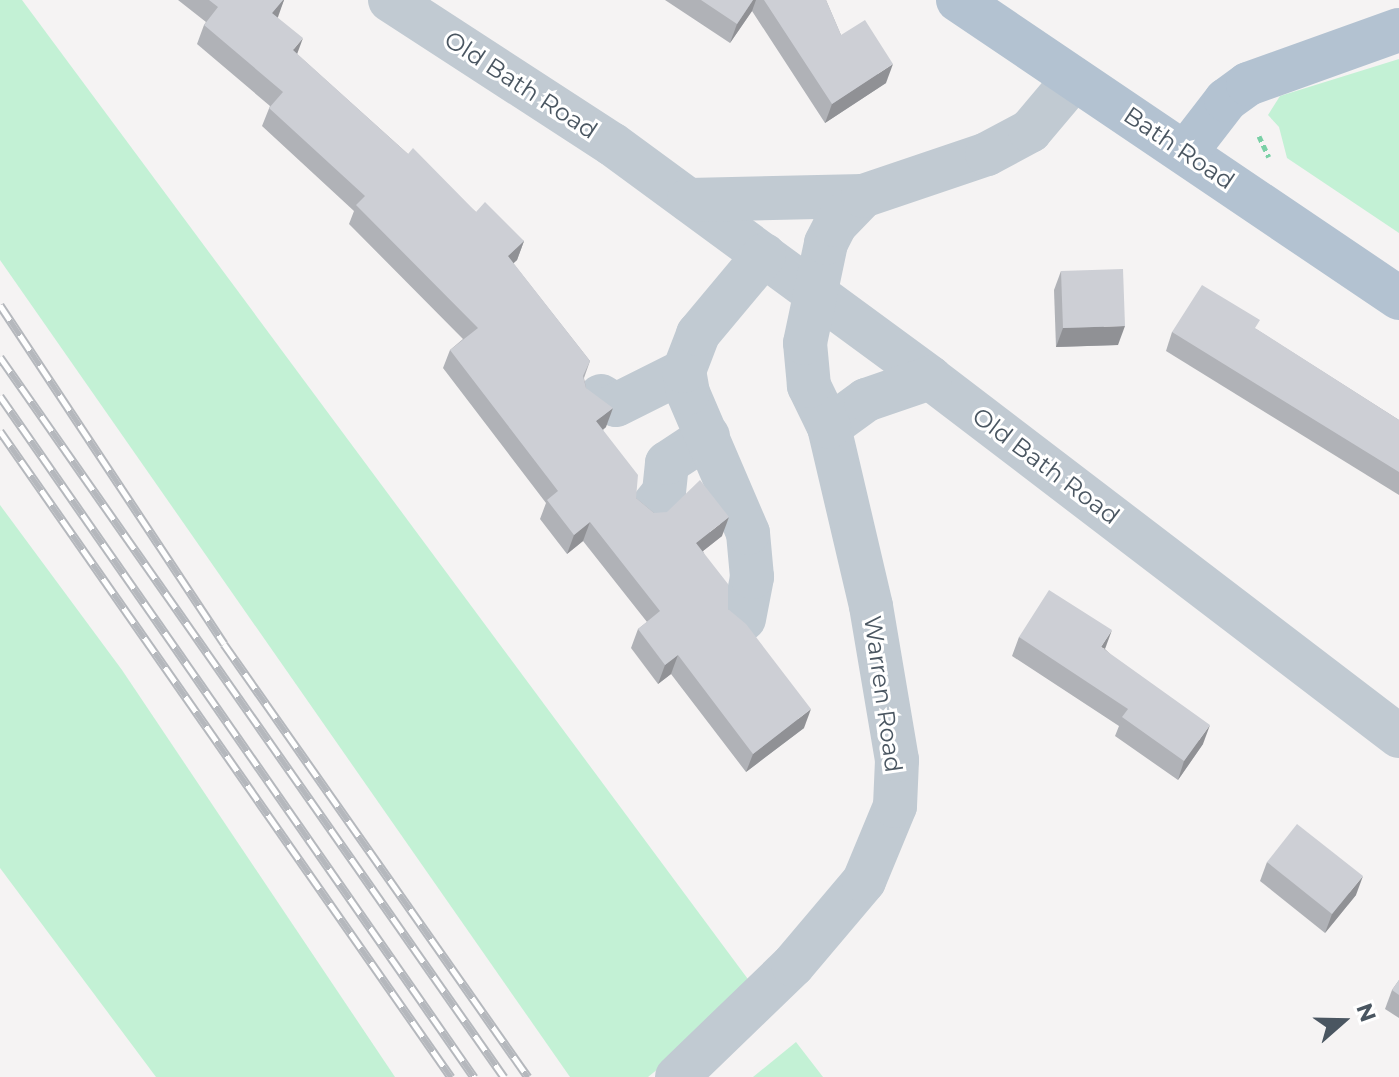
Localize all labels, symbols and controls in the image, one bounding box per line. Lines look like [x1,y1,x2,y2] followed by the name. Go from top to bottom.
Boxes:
[439,25,603,145] street label: Old Bath Road
[1118,100,1240,196] street label: Bath Road
[967,401,1125,531] street label: Old Bath Road
[858,614,908,774] street label: Warren Road
[1303,981,1383,1061] north arrow
[1350,1000,1382,1026] text: N

